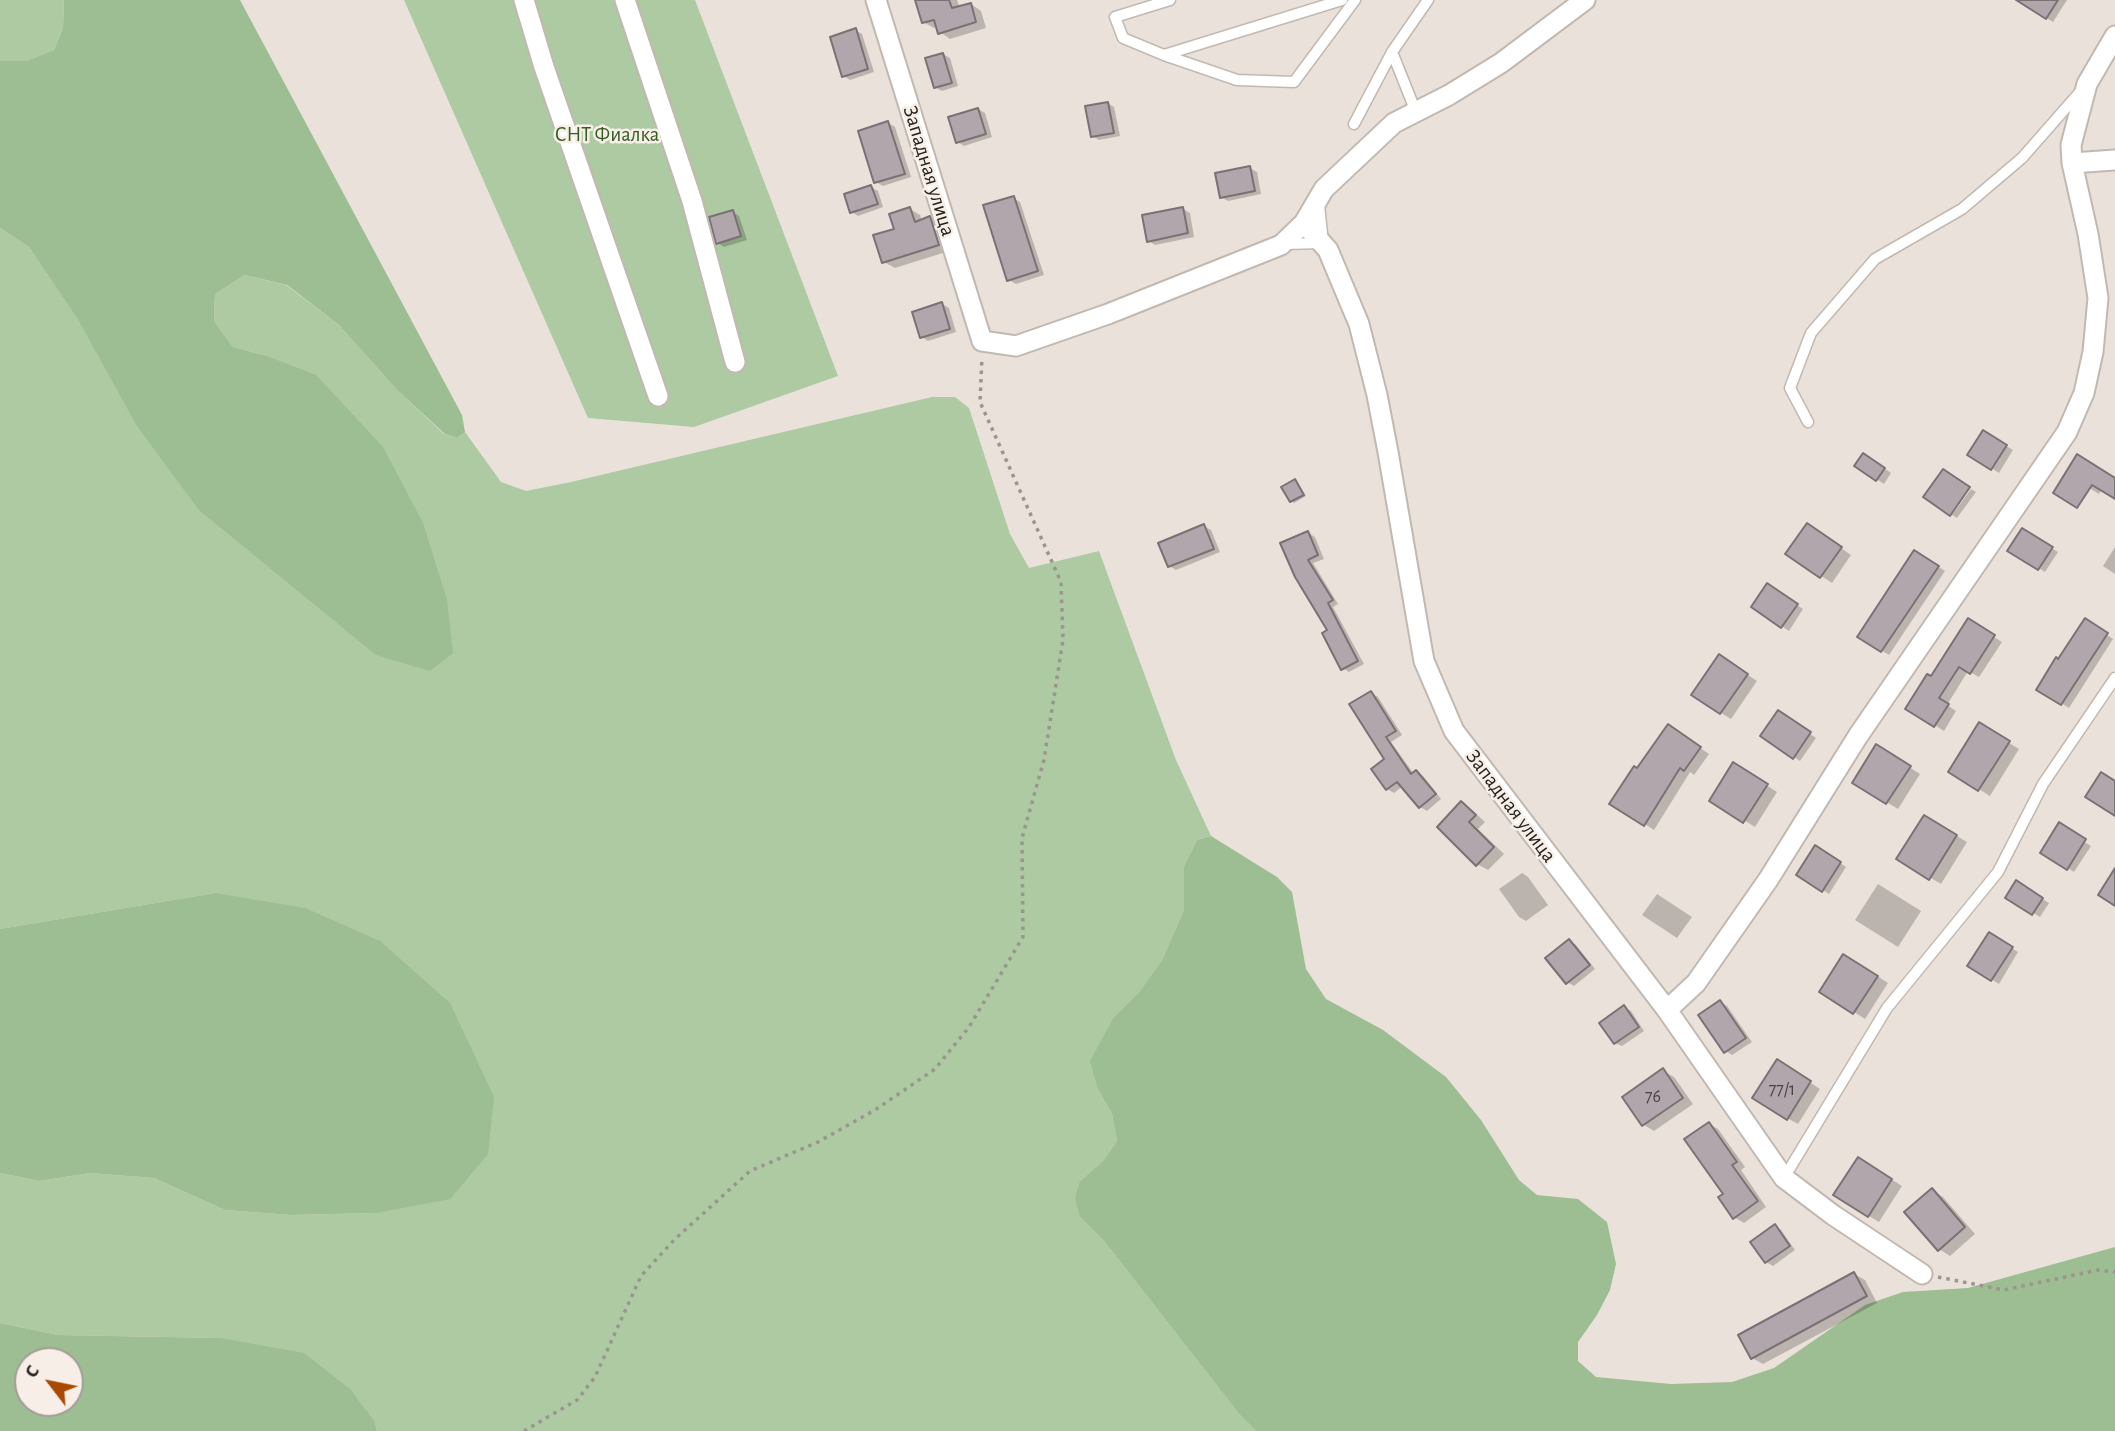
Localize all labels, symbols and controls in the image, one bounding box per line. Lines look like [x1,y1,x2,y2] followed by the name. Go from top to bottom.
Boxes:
[897,103,961,239] street label: Западная улица
[555,122,659,148] park label: СНТ Фиалка
[1460,745,1562,867] street label: Западная улица
[1769,1079,1795,1101] house number: 77/1
[1645,1086,1661,1108] house number: 76
[14,1347,84,1417] north arrow
[22,1362,43,1381] text: С

